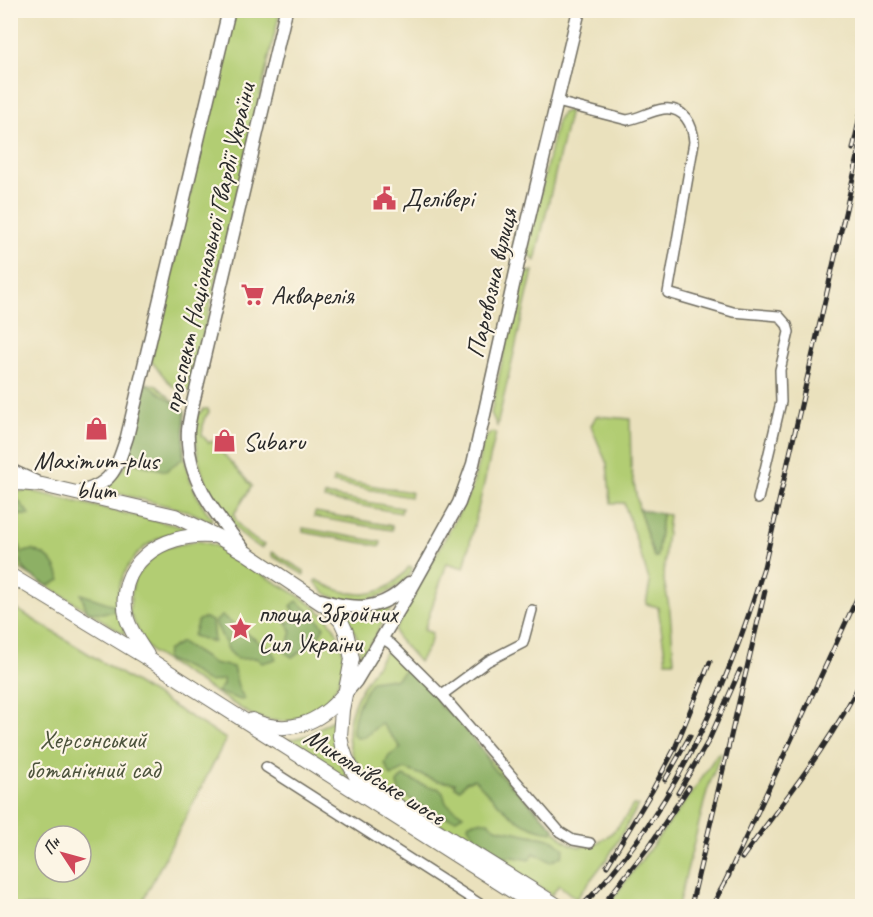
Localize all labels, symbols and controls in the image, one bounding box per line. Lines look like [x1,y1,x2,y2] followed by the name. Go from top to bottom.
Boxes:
[154,78,263,417] street label: проспект Національної Гвардії України
[402,182,477,215] place label: Делівері
[371,185,397,211] public building icon: Делівері
[458,204,525,361] street label: Паровозна вулиця
[271,279,356,312] place label: Акварелія
[240,282,266,308] supermarket icon: Акварелія
[83,416,109,442] shop icon: Maximum-plus blum
[243,425,307,458] place label: Subaru
[212,428,238,454] shop icon: Subaru
[33,444,161,507] place label: Maximum-plus blum
[258,597,400,660] place label: площа Збройних Сил України
[227,615,253,641] place icon: площа Збройних Сил України
[298,720,453,834] street label: Миколаївське шосе
[26,723,163,786] park label: Херсонський ботанічний сад
[33,824,93,884] north arrow
[39,832,65,858] text: Пн

